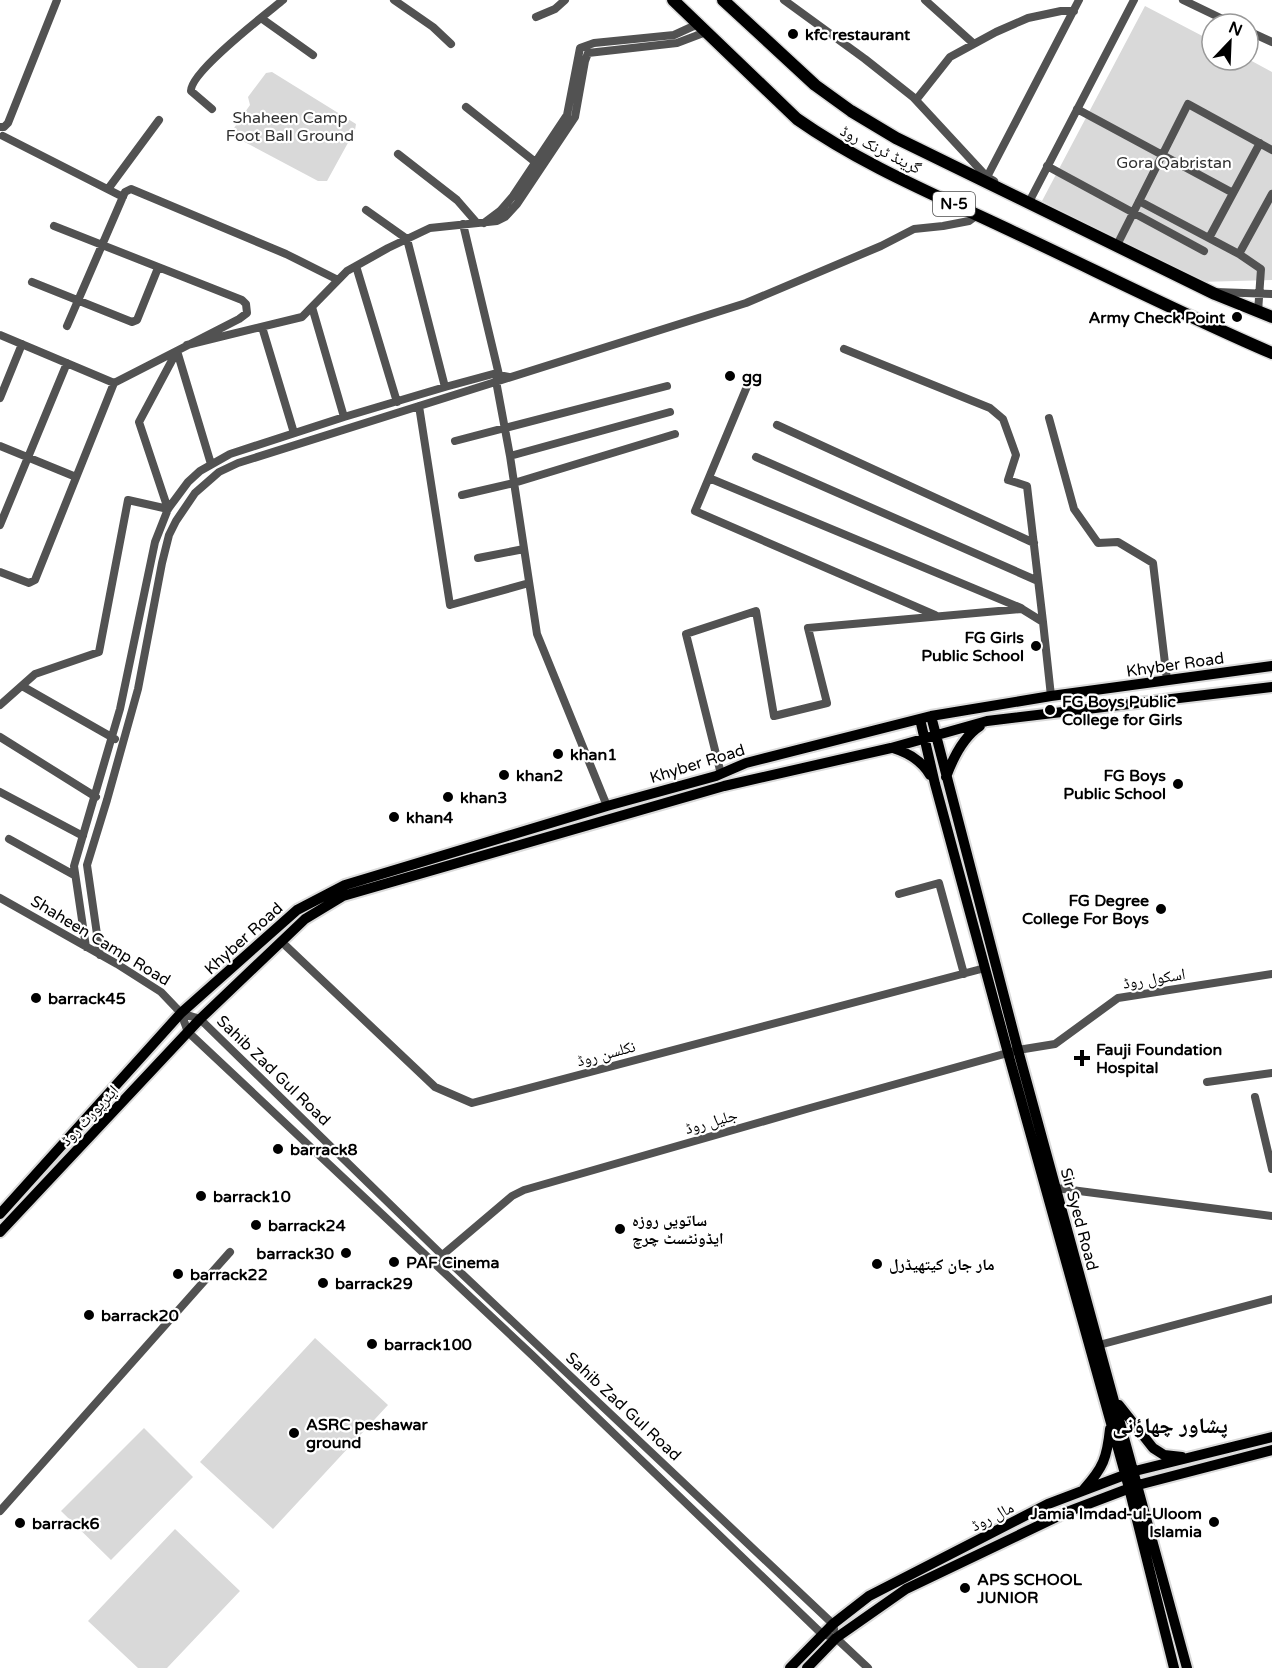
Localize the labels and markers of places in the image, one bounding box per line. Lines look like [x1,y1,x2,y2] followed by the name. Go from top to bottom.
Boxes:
[805,25,911,45] place label: kfc restaurant
[786,27,800,41] marker: kfc restaurant
[1089,308,1226,328] place label: Army Check Point
[1230,310,1244,324] marker: Army Check Point
[742,367,762,387] place label: gg
[723,369,737,383] marker: gg
[921,628,1024,666] place label: FG Girls Public School
[1029,639,1043,653] marker: FG Girls Public School
[1062,692,1183,730] place label: FG Boys Public College for Girls
[1043,703,1057,717] marker: FG Boys Public College for Girls
[570,745,617,765] place label: khan1
[551,747,565,761] marker: khan1
[516,766,563,786] place label: khan2
[1063,766,1166,804] place label: FG Boys Public School
[497,768,511,782] marker: khan2
[1171,777,1185,791] marker: FG Boys Public School
[460,788,507,808] place label: khan3
[441,790,455,804] marker: khan3
[406,808,453,828] place label: khan4
[387,810,401,824] marker: khan4
[1022,891,1149,929] place label: FG Degree College For Boys
[1154,902,1168,916] marker: FG Degree College For Boys
[48,989,126,1009] place label: barrack45
[29,991,43,1005] marker: barrack45
[1096,1040,1222,1078] place label: Fauji Foundation Hospital
[1073,1049,1091,1067] marker: Fauji Foundation Hospital
[290,1140,358,1160] place label: barrack8
[271,1142,285,1156] marker: barrack8
[213,1187,291,1207] place label: barrack10
[194,1189,208,1203] marker: barrack10
[632,1211,723,1249] place label: ساتویں روزہ ایڈونٹسٹ چرچ
[268,1216,346,1236] place label: barrack24
[249,1218,263,1232] marker: barrack24
[613,1222,627,1236] marker: ساتویں روزہ ایڈونٹسٹ چرچ
[256,1244,334,1264] place label: barrack30
[339,1246,353,1260] marker: barrack30
[406,1253,499,1273] place label: PAF Cinema
[387,1255,401,1269] marker: PAF Cinema
[889,1255,995,1275] place label: مار جان کیتھیڈرل
[870,1257,884,1271] marker: مار جان کیتھیڈرل
[190,1265,268,1285] place label: barrack22
[171,1267,185,1281] marker: barrack22
[335,1274,413,1294] place label: barrack29
[316,1276,330,1290] marker: barrack29
[101,1306,179,1326] place label: barrack20
[82,1308,96,1322] marker: barrack20
[384,1335,472,1355] place label: barrack100
[365,1337,379,1351] marker: barrack100
[306,1415,428,1453] place label: ASRC peshawar ground
[287,1426,301,1440] marker: ASRC peshawar ground
[1030,1504,1202,1542] place label: Jamia Imdad-ul-Uloom Islamia
[32,1514,100,1534] place label: barrack6
[1207,1515,1221,1529] marker: Jamia Imdad-ul-Uloom Islamia
[13,1516,27,1530] marker: barrack6
[976,1570,1083,1608] place label: APS SCHOOL JUNIOR
[958,1581,972,1595] marker: APS SCHOOL JUNIOR

